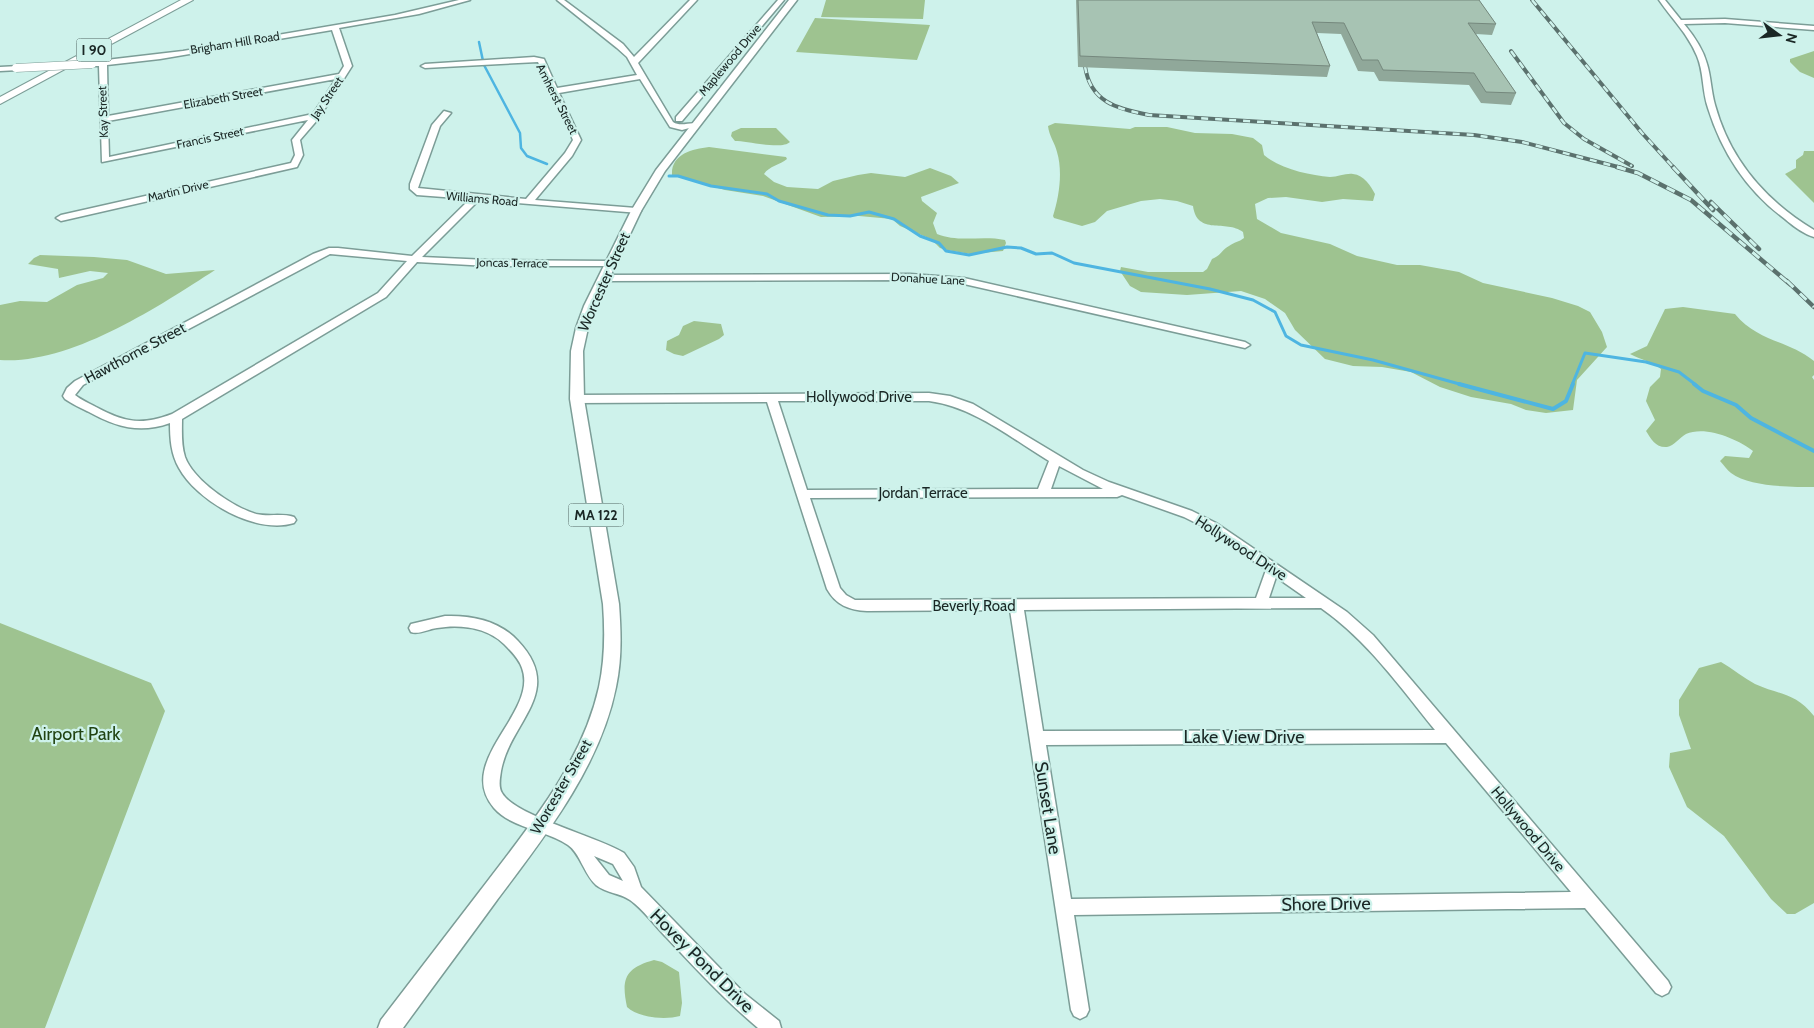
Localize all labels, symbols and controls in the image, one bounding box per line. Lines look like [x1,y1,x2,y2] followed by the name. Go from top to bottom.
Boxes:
[1754,10,1804,60] north arrow
[695,21,764,99] street label: Maplewood Drive
[189,28,281,57] street label: Brigham Hill Road
[1782,31,1802,45] text: N
[76,38,112,62] road number: I 90
[533,61,582,136] street label: Amherst Street
[306,74,346,123] street label: Jay Street
[182,83,264,112] street label: Elizabeth Street
[94,86,111,138] street label: Kay Street
[175,123,245,152] street label: Francis Street
[146,176,210,205] street label: Martin Drive
[446,188,519,209] street label: Williams Road
[574,230,634,334] street label: Worcester Street
[475,254,548,271] street label: Joncas Terrace
[891,269,965,288] street label: Donahue Lane
[81,319,189,387] street label: Hawthorne Street
[806,388,912,406] street label: Hollywood Drive
[877,484,968,502] street label: Jordan Terrace
[568,504,624,526] road number: MA 122
[1192,512,1291,585] street label: Hollywood Drive
[932,597,1016,615] street label: Beverly Road
[32,723,121,745] park label: Airport Park
[1184,726,1304,748] street label: Lake View Drive
[527,736,595,838] street label: Worcester Street
[1030,760,1066,856] street label: Sunset Lane
[1487,783,1569,876] street label: Hollywood Drive
[1281,892,1371,916] street label: Shore Drive
[646,905,758,1017] street label: Hovey Pond Drive

